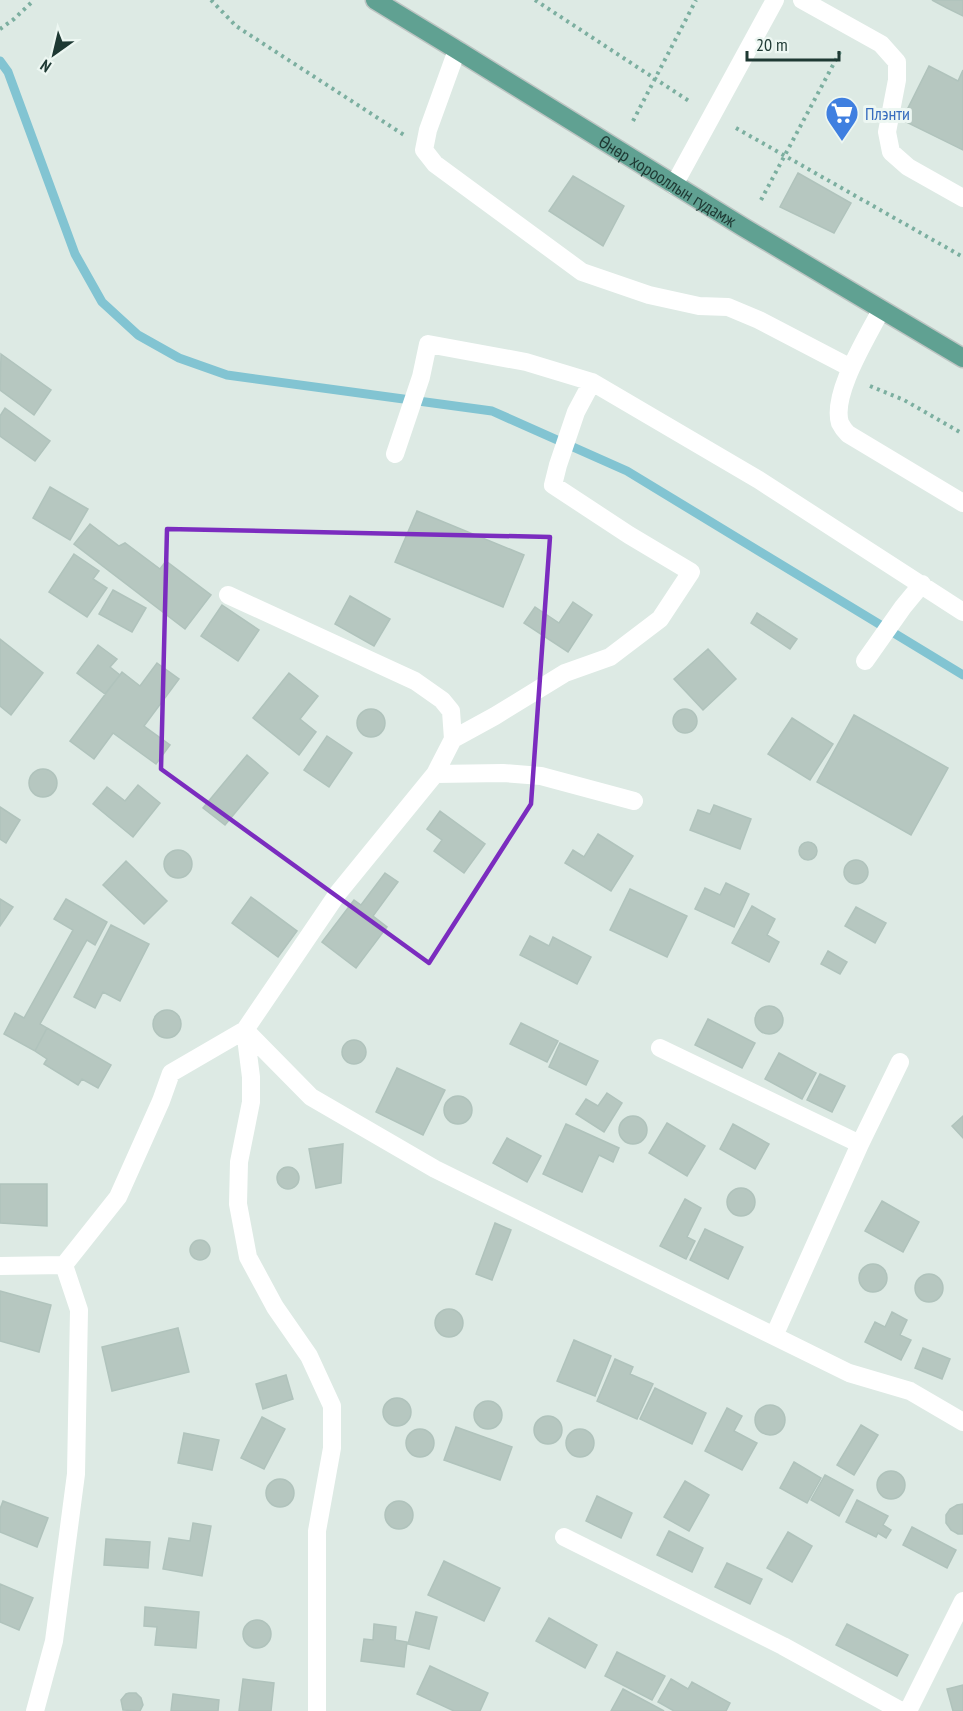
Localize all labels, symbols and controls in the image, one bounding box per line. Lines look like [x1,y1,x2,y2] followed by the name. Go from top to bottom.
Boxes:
[24,24,84,84] north arrow
[747,24,838,62] scale bar
[756,33,788,56] text: 20 m
[36,56,55,77] text: N
[824,95,860,142] supermarket icon: Плэнти
[865,102,910,125] place label: Плэнти
[595,129,741,232] street label: Өнөр хорооллын гудамж

